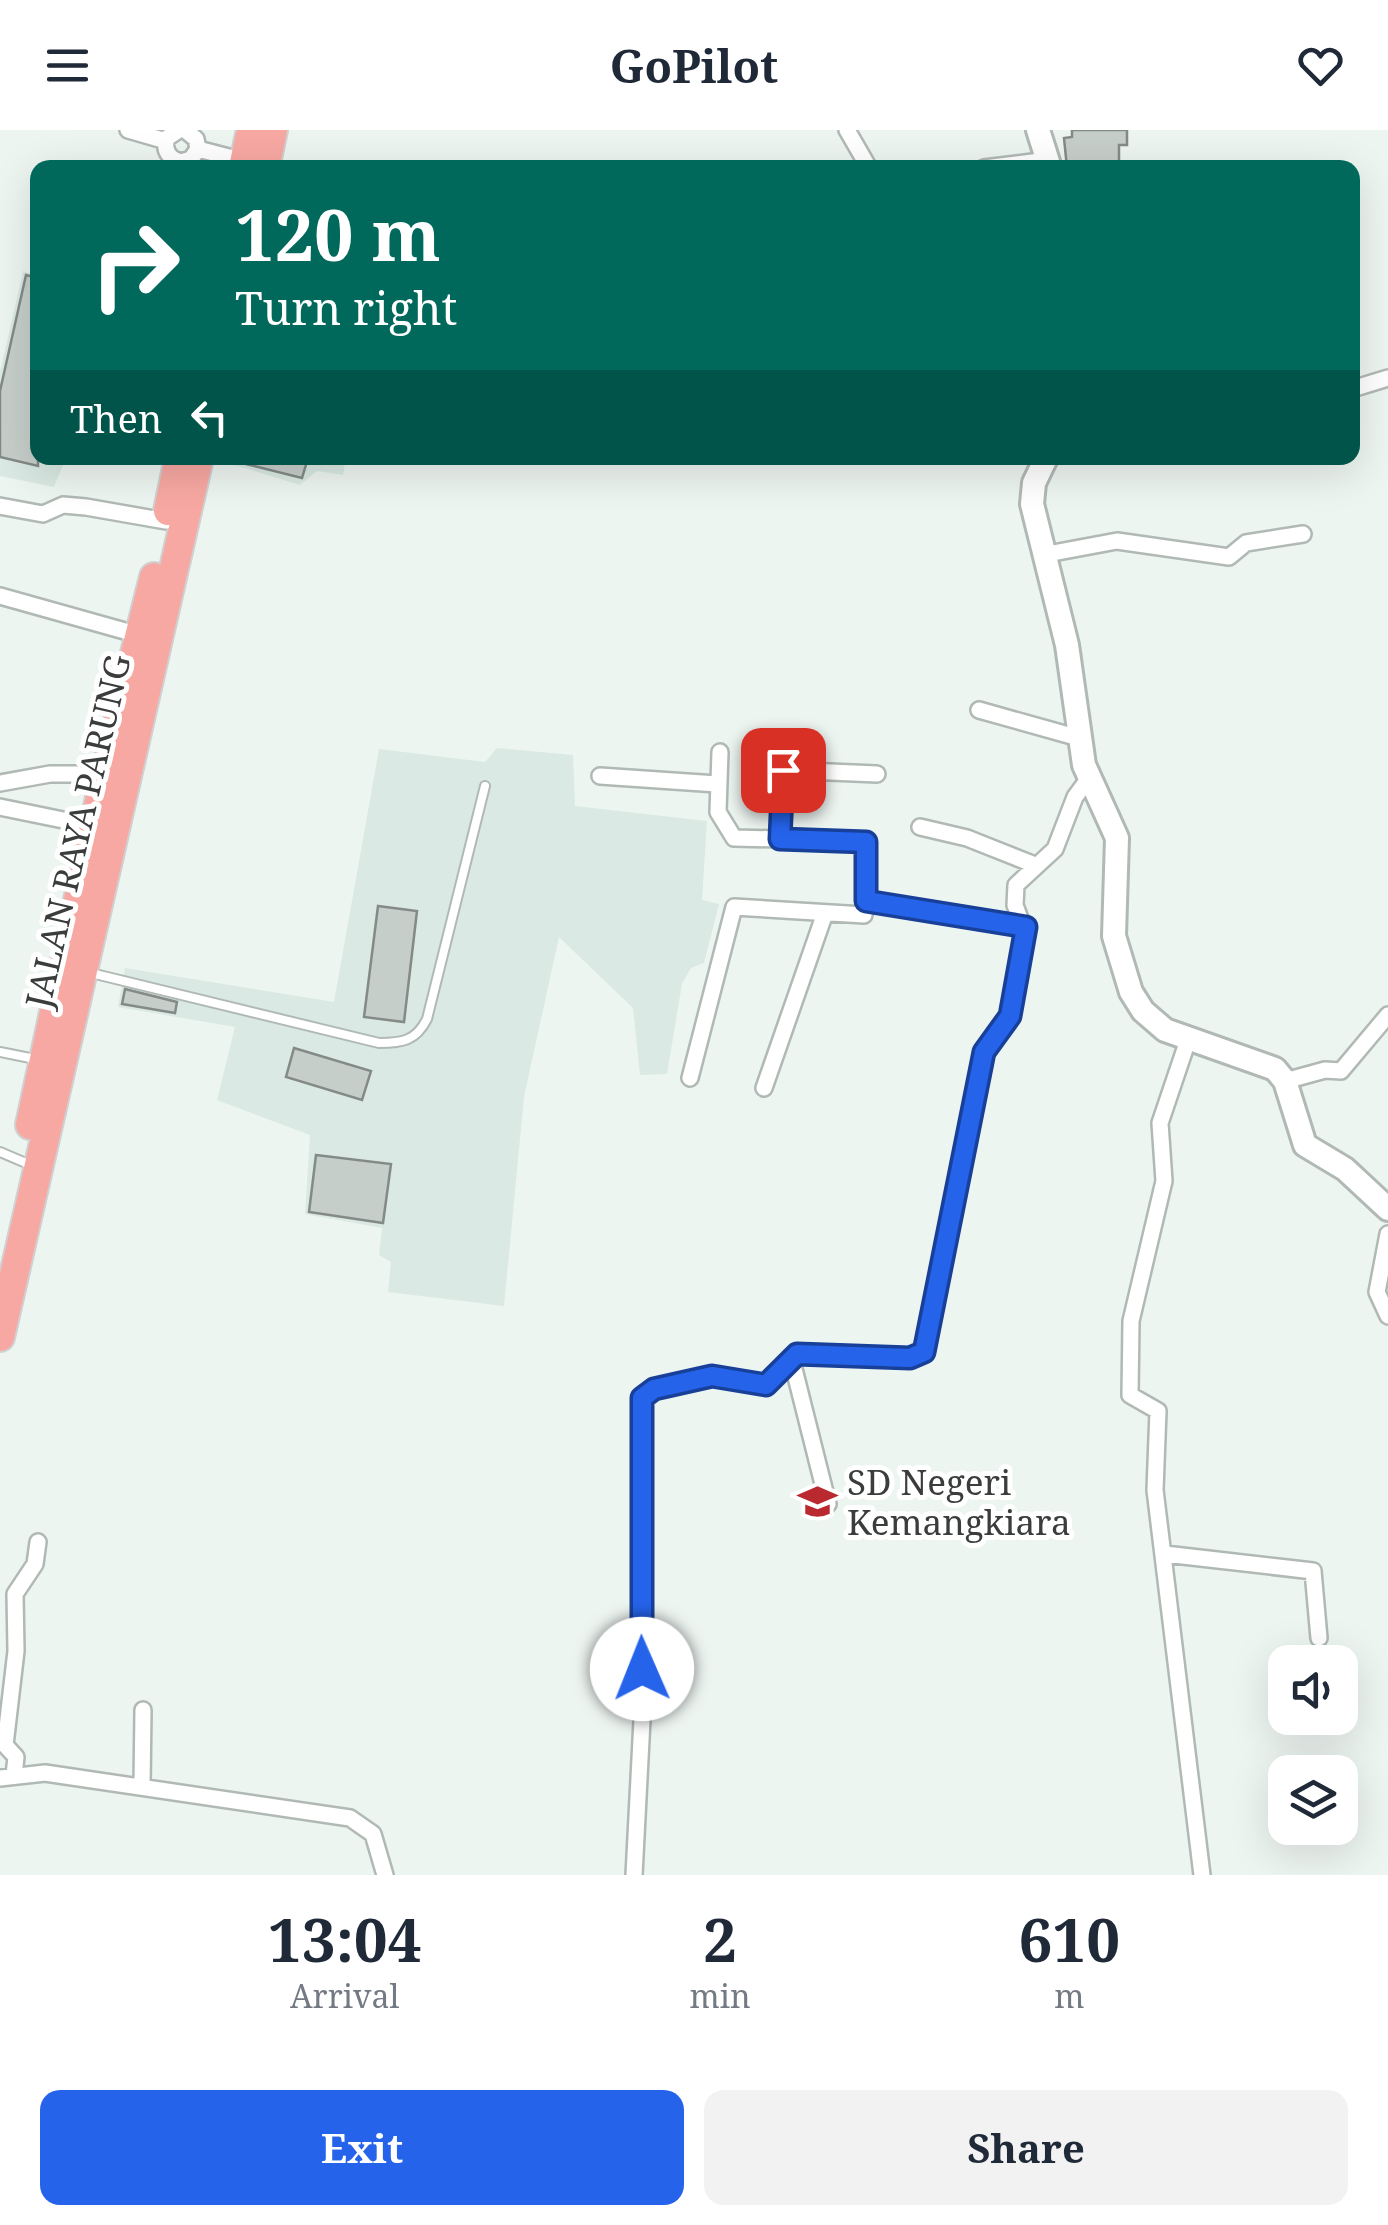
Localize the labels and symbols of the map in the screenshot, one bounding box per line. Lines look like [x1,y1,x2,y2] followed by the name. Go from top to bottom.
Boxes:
[13,650,141,1013] street label: JALAN RAYA PARUNG
[741,728,826,813] pin
[847,1458,1071,1545] place label: SD Negeri Kemangkiara
[796,1480,838,1522] school or university icon: SD Negeri Kemangkiara
[590,1617,694,1721] position arrow

